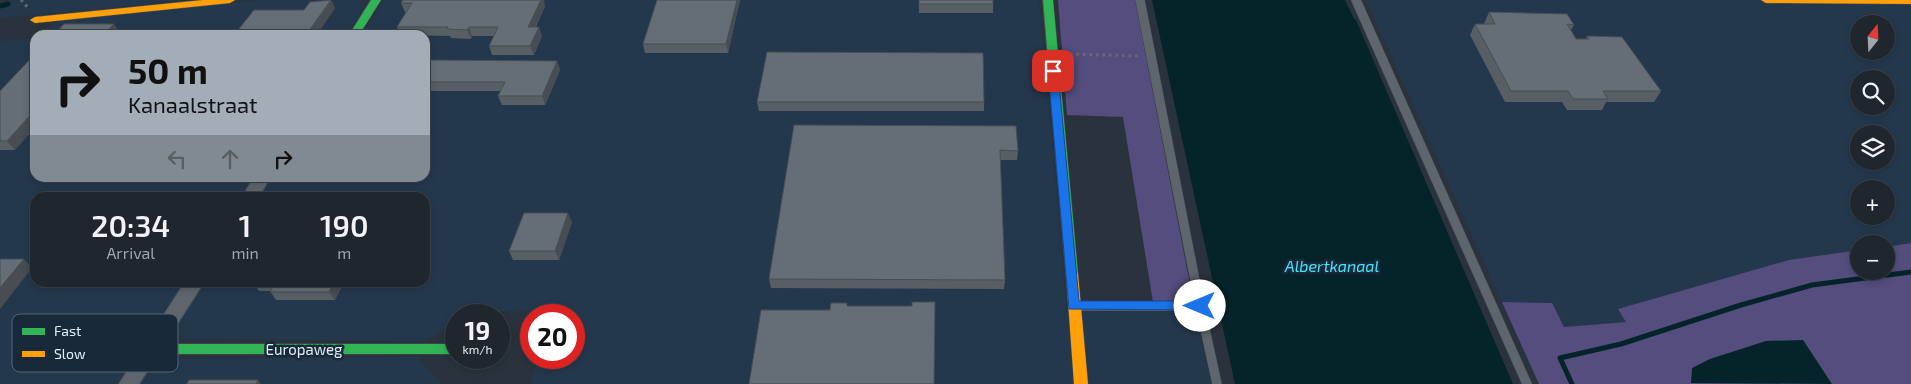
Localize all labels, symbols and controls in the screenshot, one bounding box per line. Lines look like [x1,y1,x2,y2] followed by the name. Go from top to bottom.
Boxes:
[1850,15,1895,60] north arrow
[1850,15,1895,280] map controls
[128,49,208,91] text: 50 m
[45,50,110,115] icon: right
[1032,50,1074,92] pin
[1039,57,1067,85] icon: arrive
[1850,70,1895,115] button: search
[128,91,257,117] text: Kanaalstraat
[1850,125,1895,170] button: layers
[163,145,191,173] icon: left
[216,145,244,173] icon: ahead
[269,145,297,173] icon: right
[1850,180,1895,225] button: +
[91,207,170,243] text: 20:34
[239,207,251,243] text: 1
[320,207,369,243] text: 190
[1850,235,1895,280] button: −
[106,243,155,262] text: Arrival
[232,243,259,262] text: min
[337,243,351,262] text: m
[1284,256,1379,275] water label: Albertkanaal
[1173,279,1225,331] position arrow
[520,304,585,369] speed limit sign: 20
[12,314,178,372] legend
[465,315,490,345] text: 19
[54,322,81,339] text: Fast
[266,340,343,358] street label: Europaweg
[463,342,492,356] text: km/h
[54,345,86,362] text: Slow

